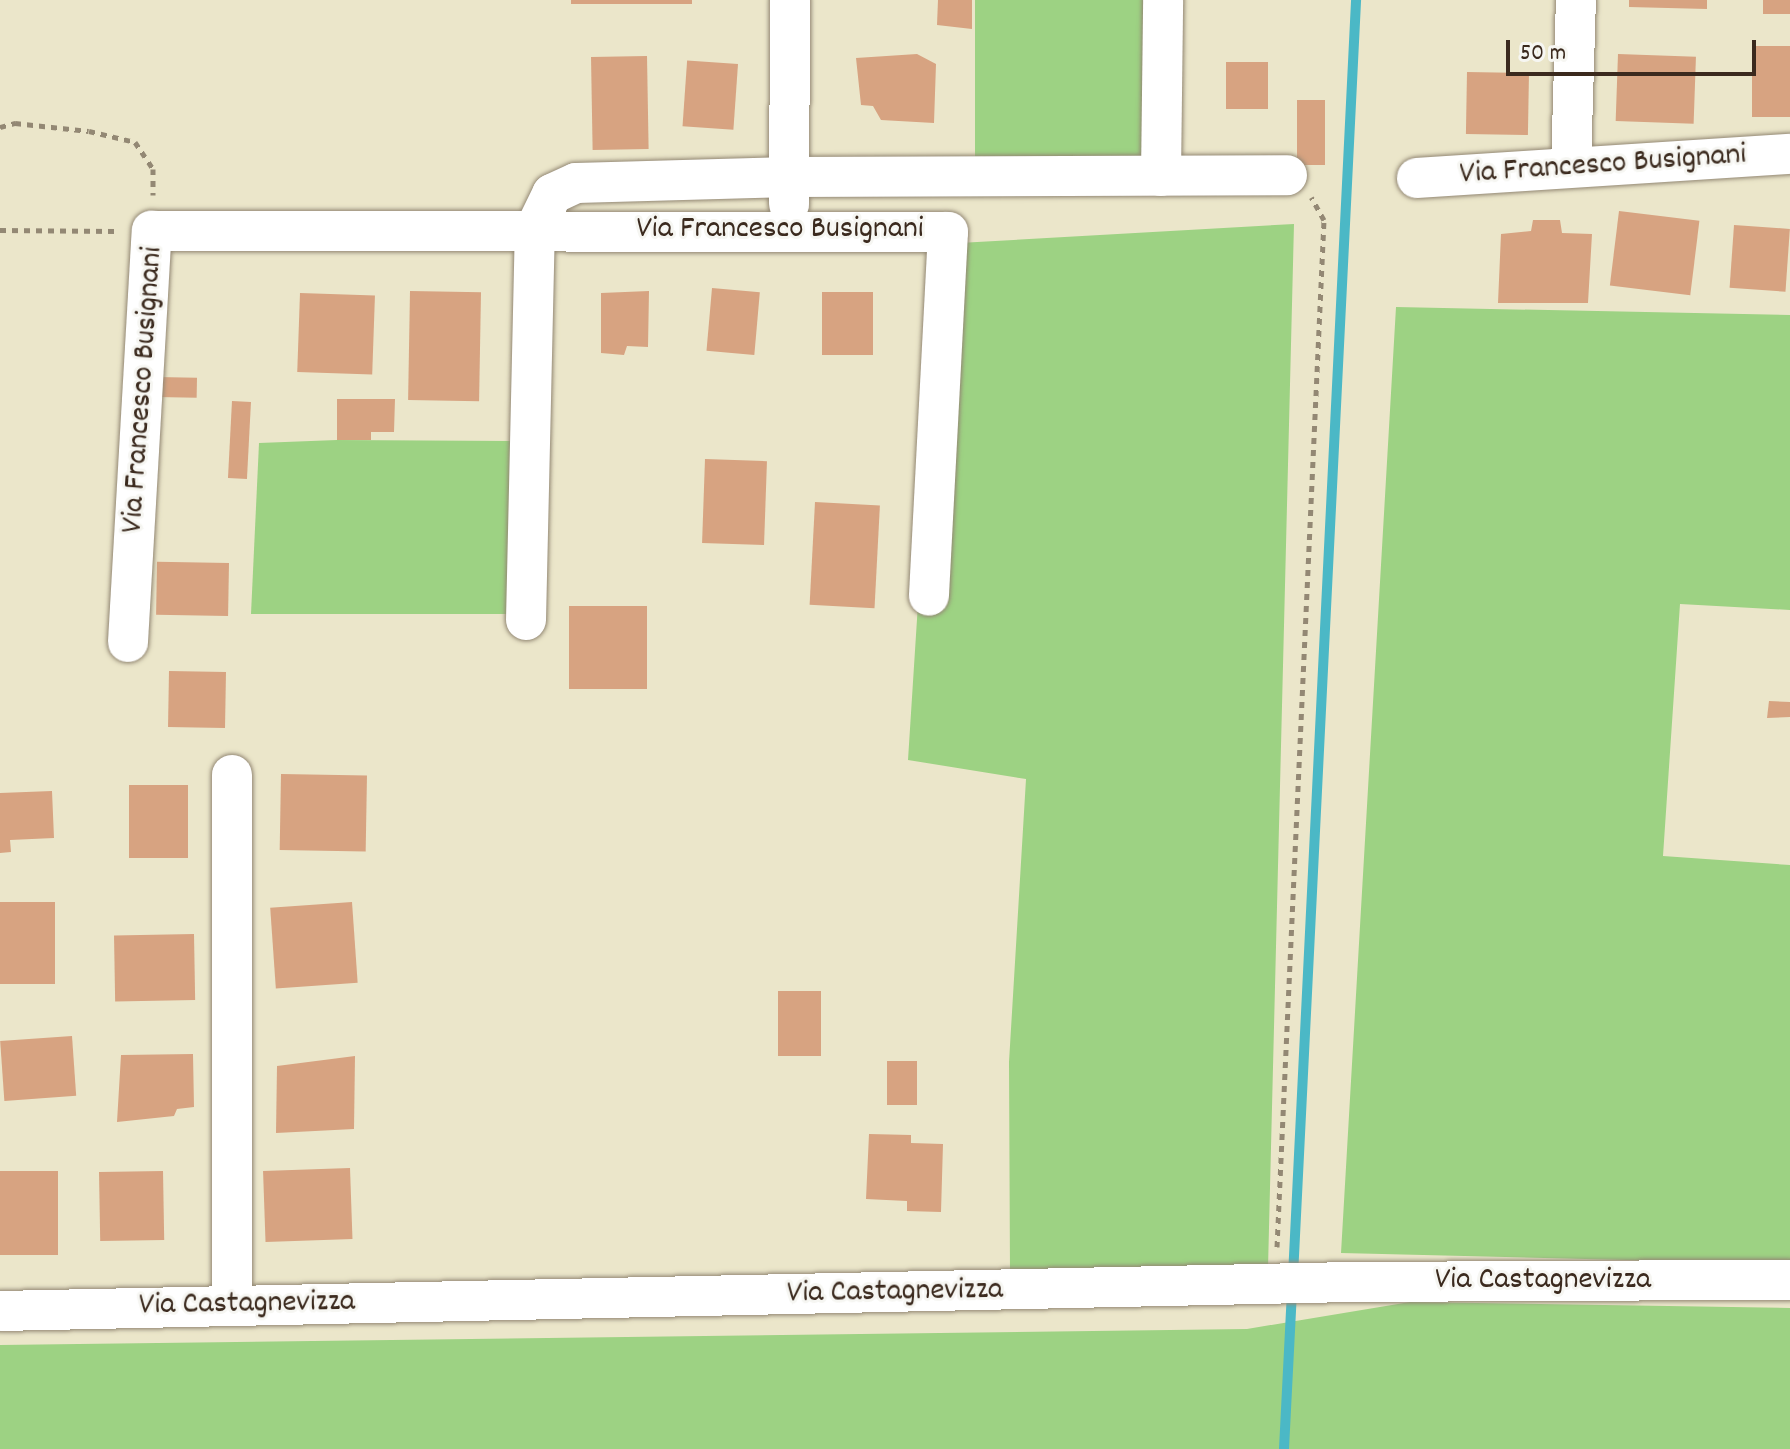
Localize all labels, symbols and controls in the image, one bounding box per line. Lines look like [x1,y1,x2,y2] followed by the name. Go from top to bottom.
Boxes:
[1510,24,1760,74] scale bar
[1520,37,1566,71] text: 50 m
[1458,137,1748,195] street label: Via Francesco Busignani
[636,211,924,249] street label: Via Francesco Busignani
[115,245,173,535] street label: Via Francesco Busignani
[1435,1262,1651,1300] street label: Via Castagnevizza
[787,1272,1003,1314] street label: Via Castagnevizza
[139,1284,355,1326] street label: Via Castagnevizza

